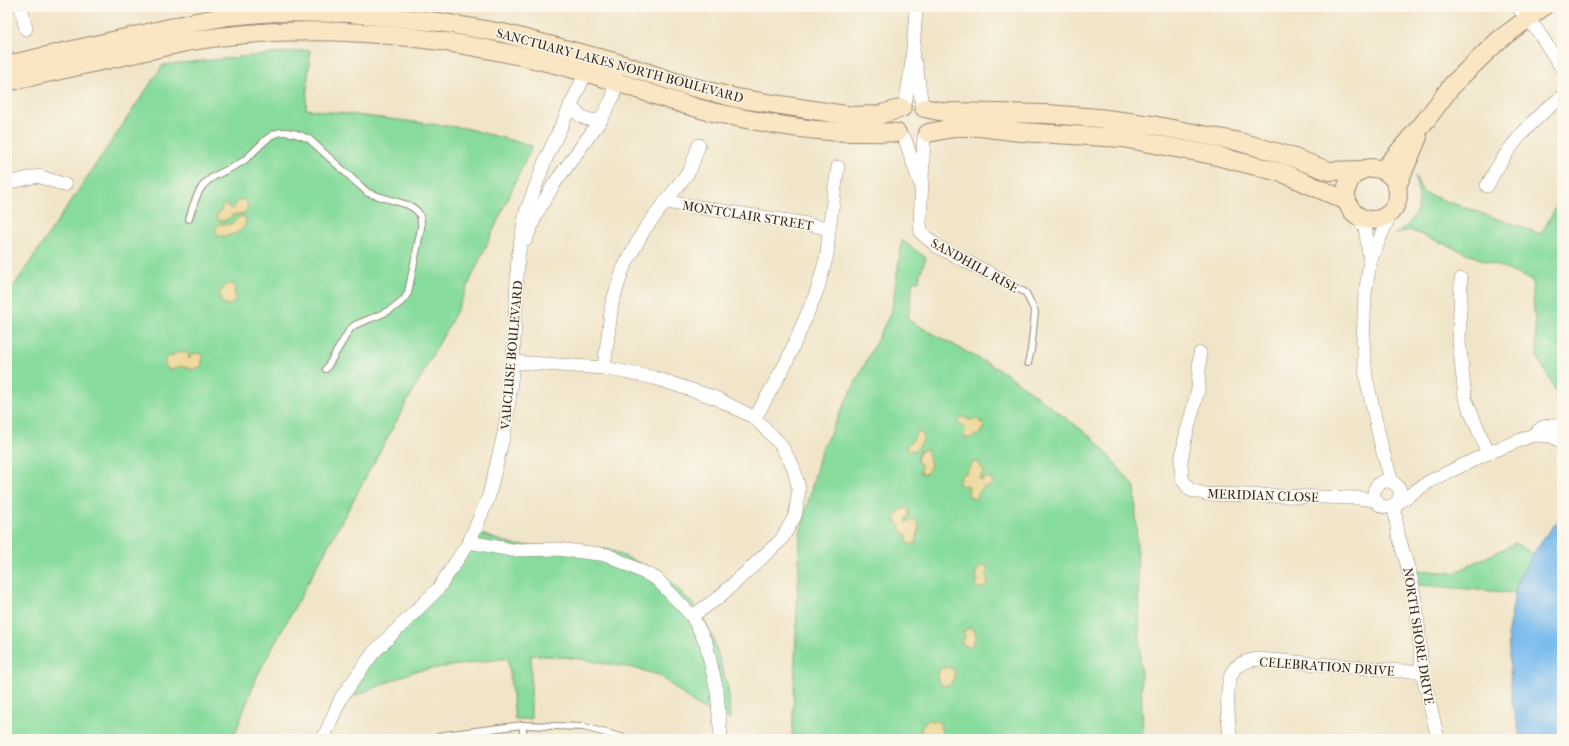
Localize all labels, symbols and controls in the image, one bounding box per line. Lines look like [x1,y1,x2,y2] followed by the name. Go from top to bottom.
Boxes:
[495,25,745,106] street label: SANCTUARY LAKES NORTH BOULEVARD
[681,198,815,233] street label: MONTCLAIR STREET
[928,235,1021,296] street label: SANDHILL RISE
[497,280,526,431] street label: VAUCLUSE BOULEVARD
[1207,486,1319,505] street label: MERIDIAN CLOSE
[1400,566,1437,706] street label: NORTH SHORE DRIVE
[1259,654,1395,679] street label: CELEBRATION DRIVE

